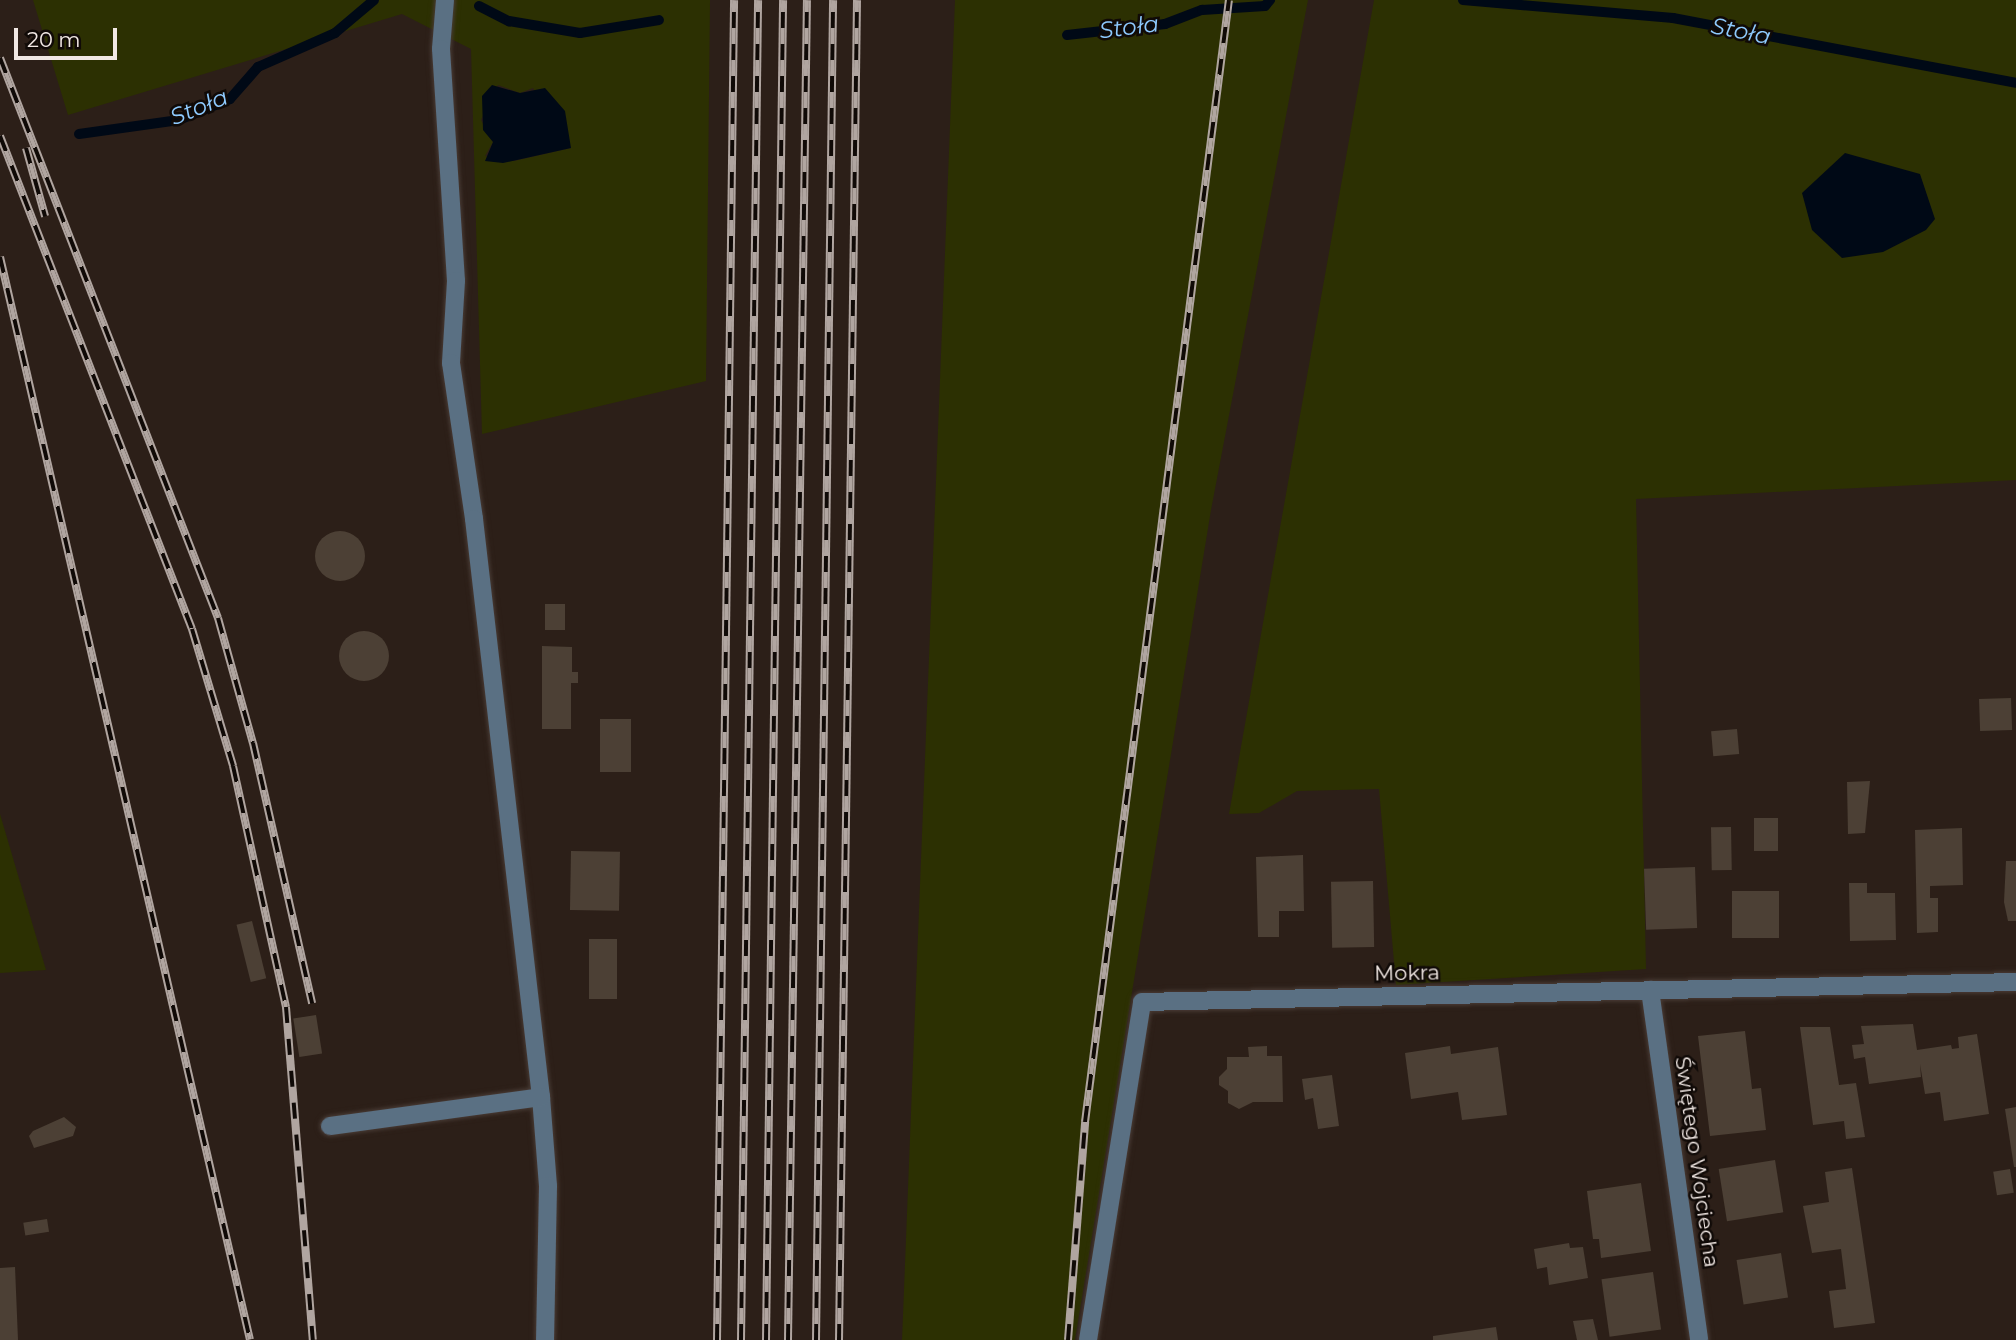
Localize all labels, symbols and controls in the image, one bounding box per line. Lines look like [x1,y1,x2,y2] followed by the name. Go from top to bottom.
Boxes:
[1098,10,1160,44] water label: Stoła
[1709,12,1773,50] water label: Stoła
[18,14,121,58] scale bar
[27,27,81,52] text: 20 m
[166,83,232,131] water label: Stoła
[1374,960,1440,986] street label: Mokra
[1670,1055,1724,1269] street label: Świętego Wojciecha

